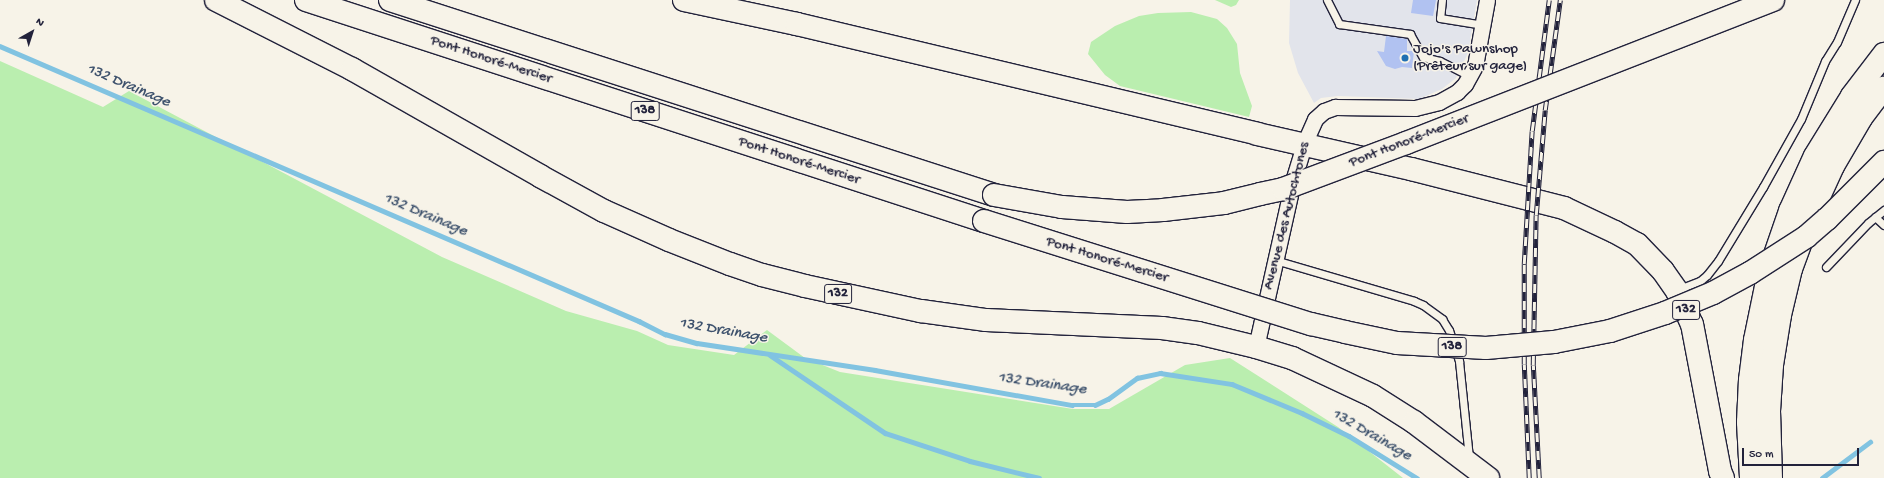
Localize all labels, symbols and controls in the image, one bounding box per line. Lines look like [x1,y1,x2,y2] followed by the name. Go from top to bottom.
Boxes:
[12,12,52,52] north arrow
[33,16,46,30] text: N
[428,32,554,88] street label: Pont Honoré-Mercier
[1413,40,1527,75] place label: Jojo's Pawnshop (Prêteur sur gage)
[1400,53,1410,63] marker: Jojo's Pawnshop (Prêteur sur gage)
[83,61,173,113] water label: 132 Drainage
[630,99,660,123] road number: 138
[1347,110,1471,172] street label: Pont Honoré-Mercier
[736,133,862,189] street label: Pont Honoré-Mercier
[1260,140,1314,292] street label: Avenue des Autochtones
[380,190,470,242] water label: 132 Drainage
[1044,233,1170,287] street label: Pont Honoré-Mercier
[824,282,852,306] road number: 132
[1672,298,1700,322] road number: 132
[678,315,768,349] water label: 132 Drainage
[1437,335,1467,359] road number: 138
[997,369,1087,401] water label: 132 Drainage
[1328,406,1414,466] water label: 132 Drainage
[1744,440,1861,466] scale bar
[1749,448,1774,462] text: 50 m

